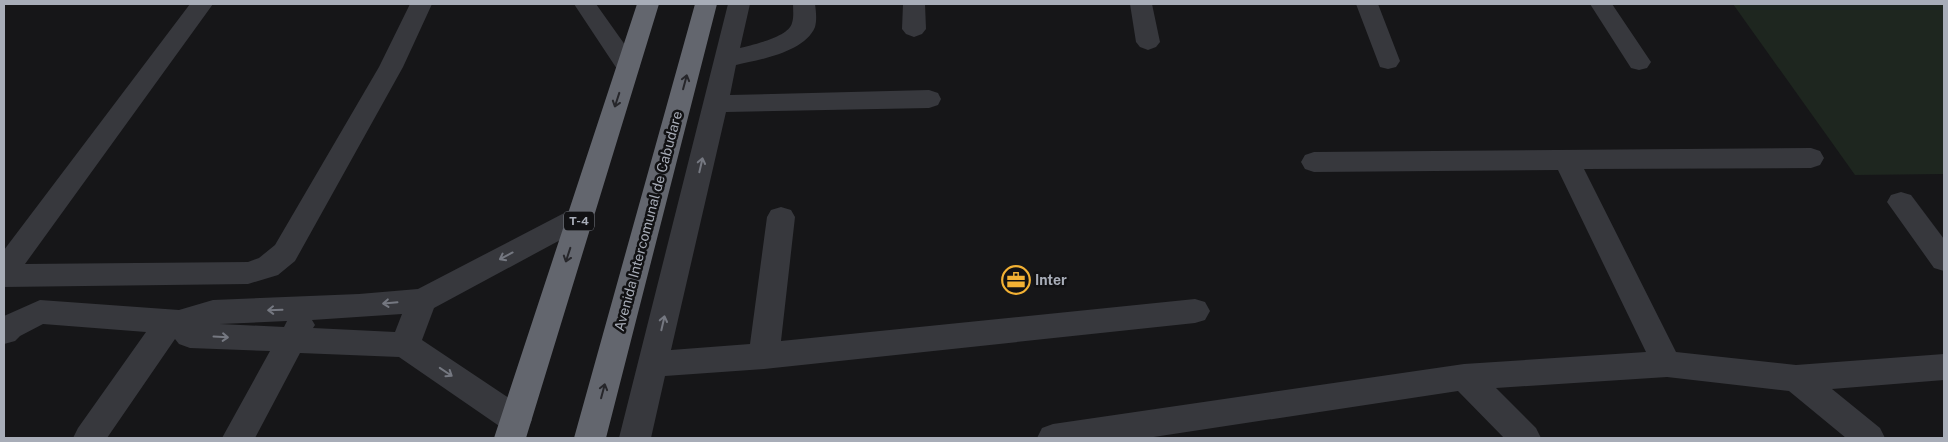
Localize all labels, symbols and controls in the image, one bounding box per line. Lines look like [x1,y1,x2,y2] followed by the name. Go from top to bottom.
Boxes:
[681,74,690,90] one-way arrow
[612,92,622,108] one-way arrow
[611,109,685,333] street label: Avenida Intercomunal de Cabudare
[697,157,706,173] one-way arrow
[564,212,594,230] road number: T-4
[563,247,572,262] one-way arrow
[499,251,514,261] one-way arrow
[1001,265,1031,295] office icon: Inter
[1035,272,1067,288] place label: Inter
[383,298,399,308] one-way arrow
[267,305,283,314] one-way arrow
[659,315,668,331] one-way arrow
[213,332,229,341] one-way arrow
[438,367,452,377] one-way arrow
[598,384,608,400] one-way arrow

